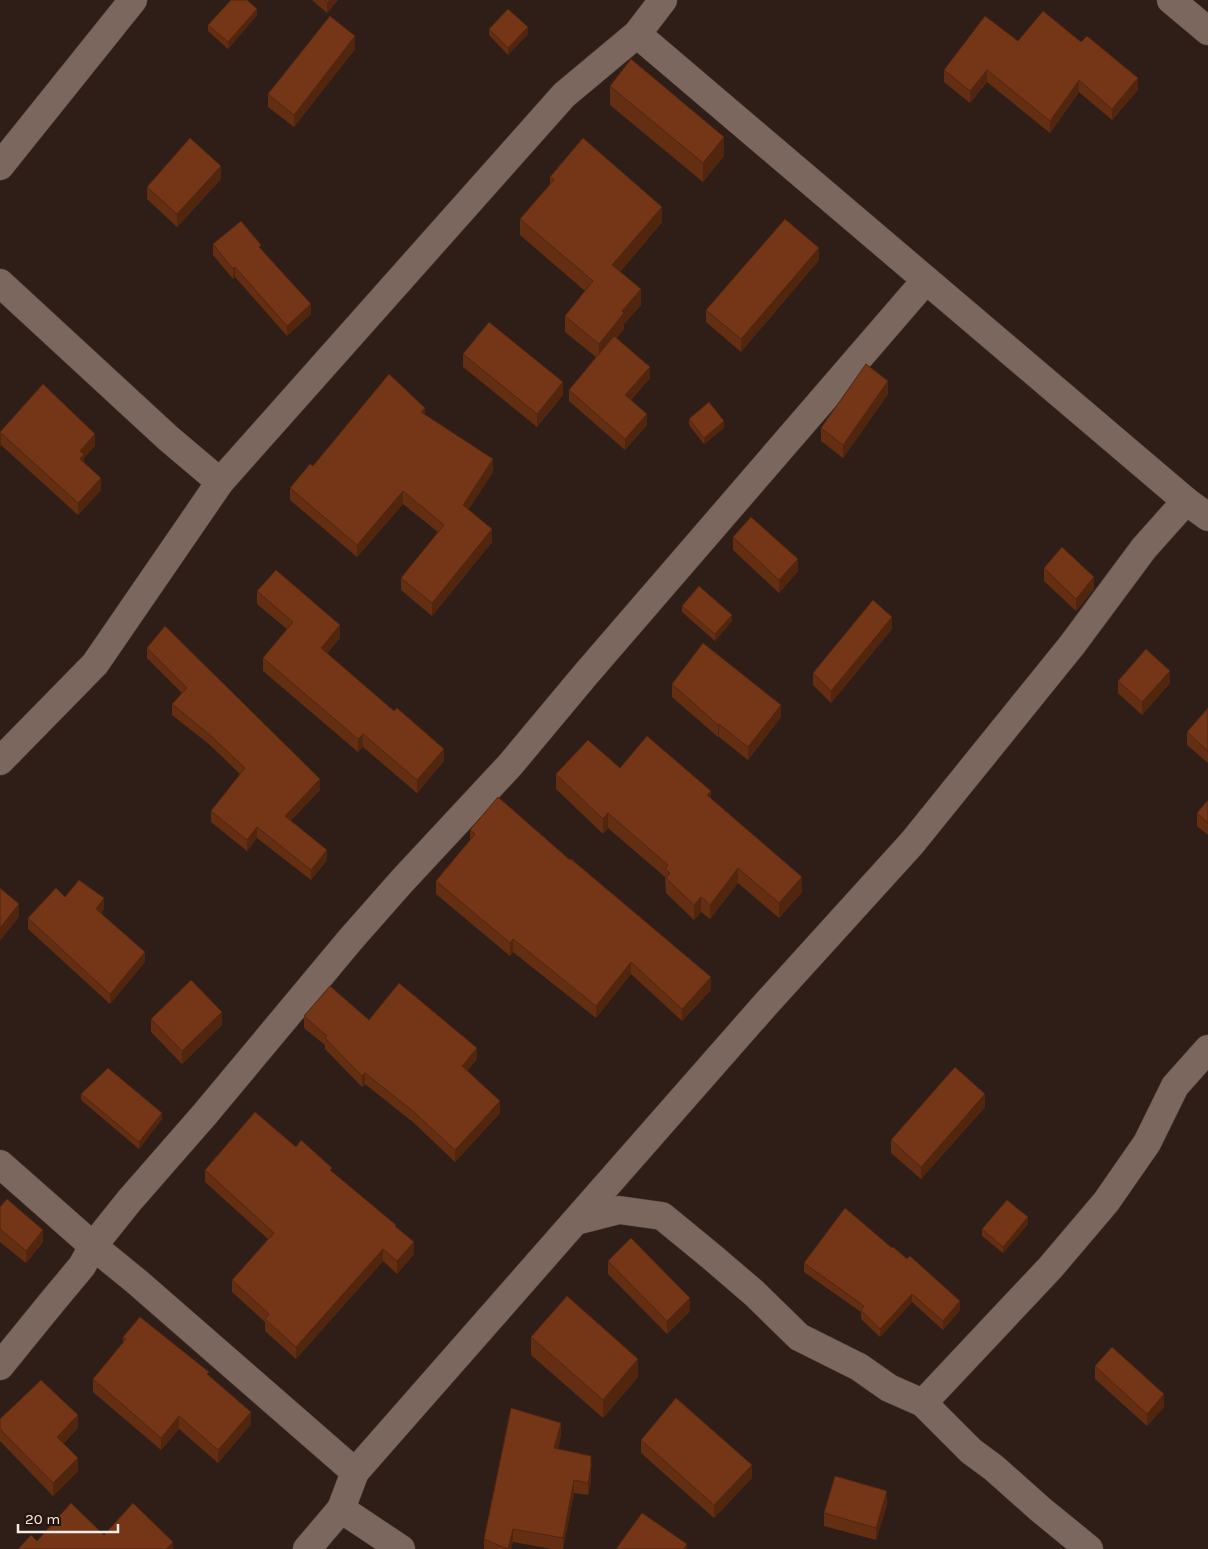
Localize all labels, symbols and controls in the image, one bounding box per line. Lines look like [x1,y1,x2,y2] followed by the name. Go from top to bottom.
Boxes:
[18,1502,118,1534] scale bar
[25,1510,60,1528] text: 20 m

